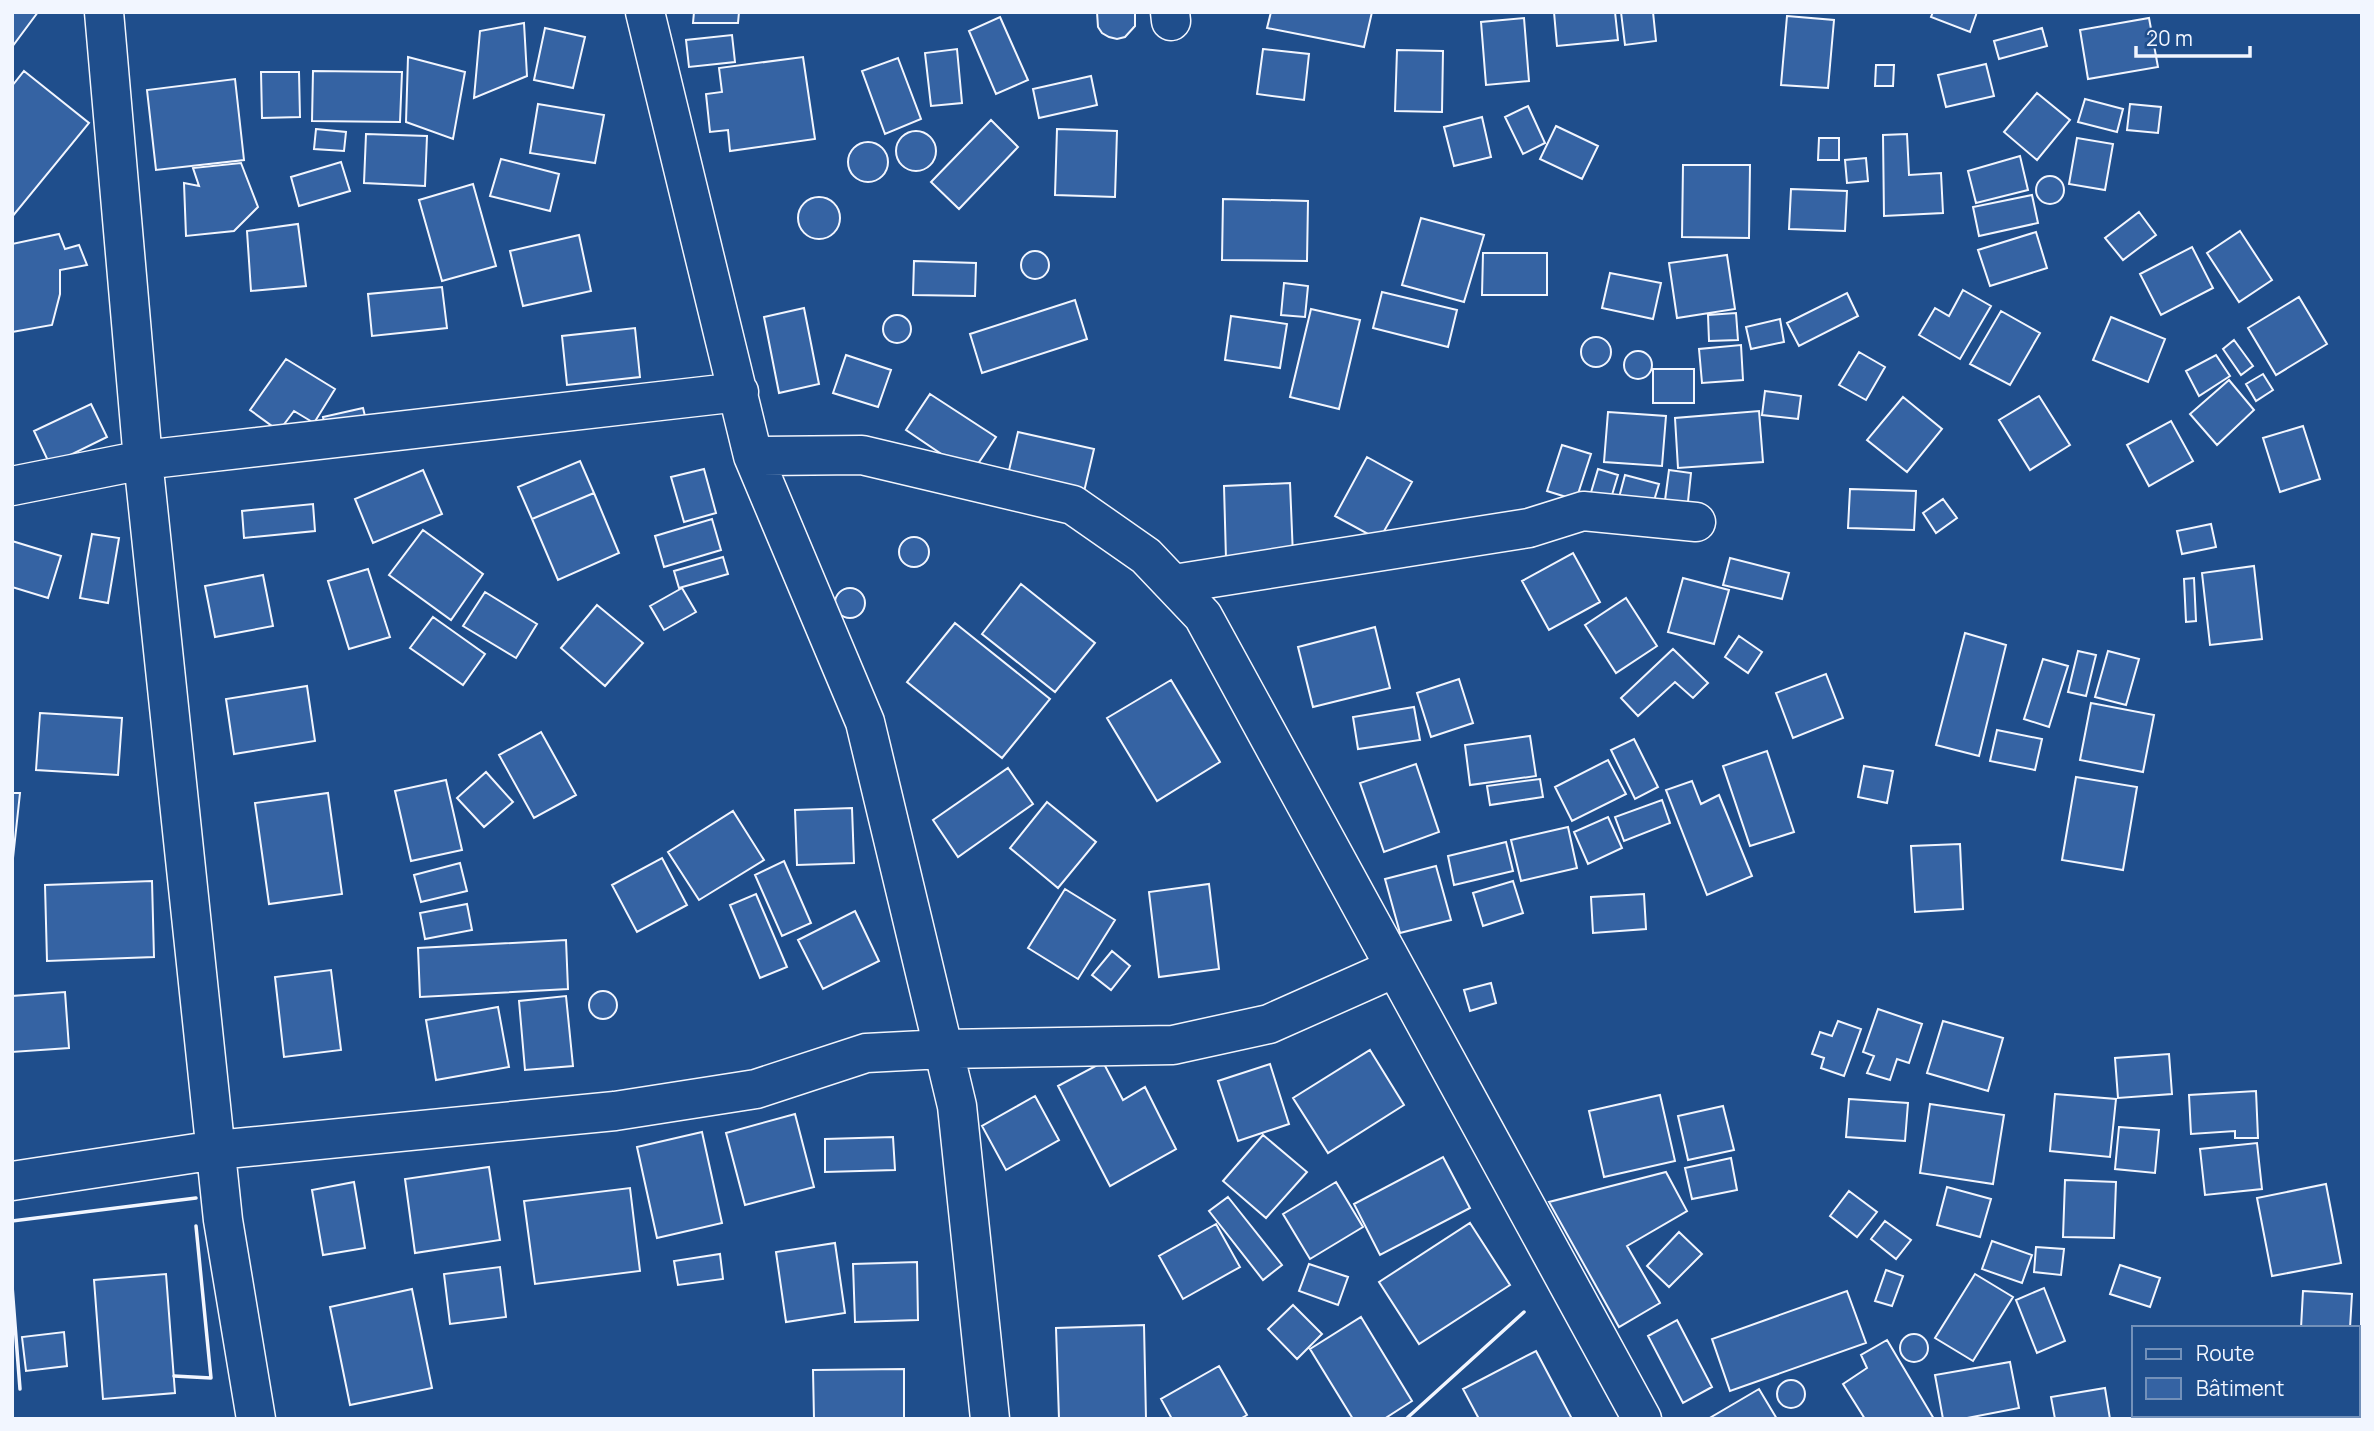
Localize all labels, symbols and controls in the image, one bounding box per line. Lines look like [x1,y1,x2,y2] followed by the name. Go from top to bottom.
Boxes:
[2136,14,2250,58] scale bar
[2146,24,2193,52] text: 20 m
[2132,1326,2360,1417] legend
[2196,1339,2254,1367] text: Route
[2196,1374,2284,1402] text: Bâtiment

